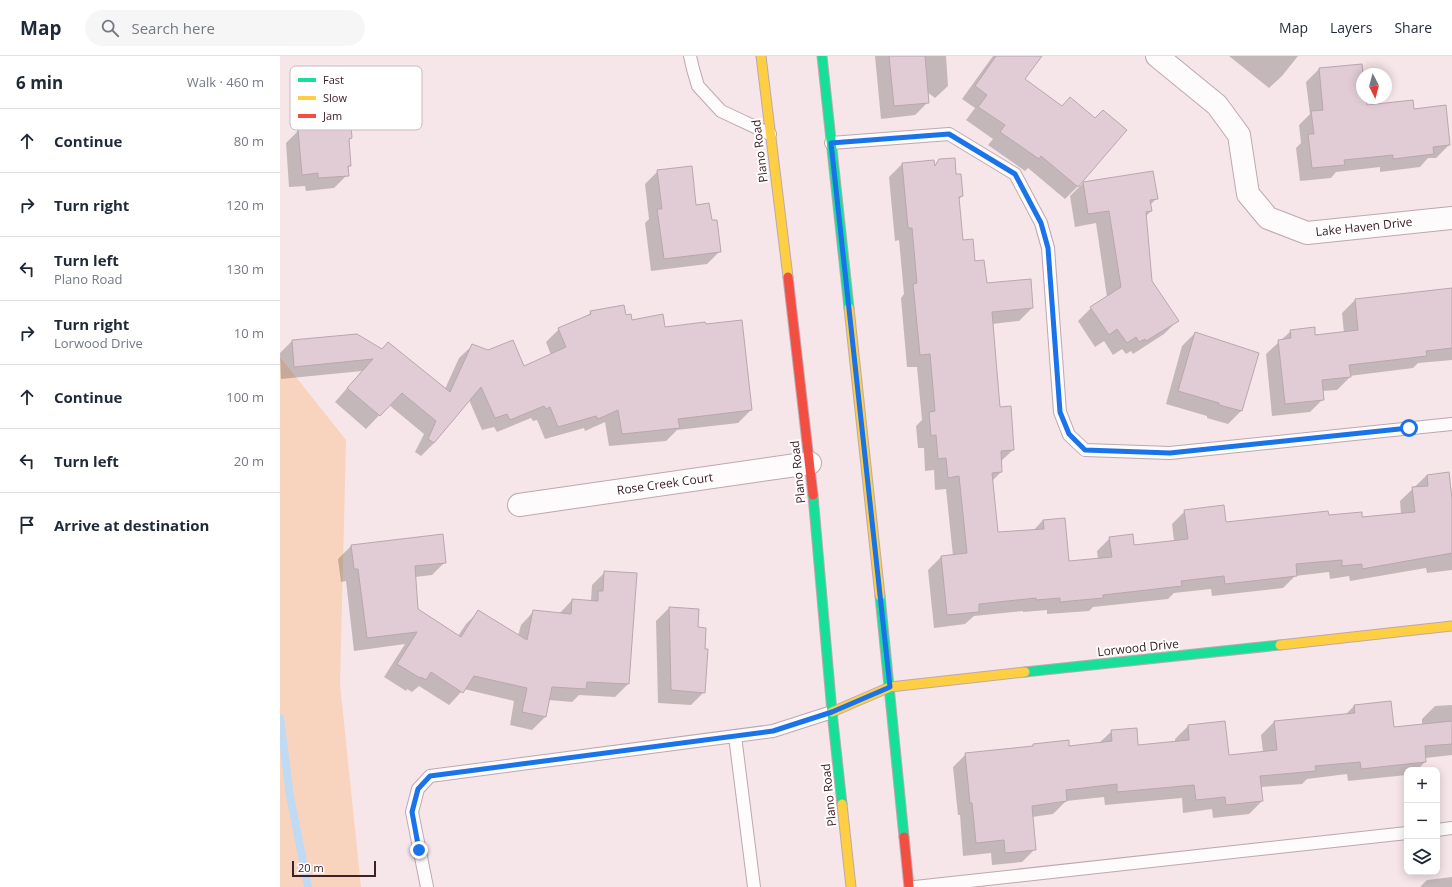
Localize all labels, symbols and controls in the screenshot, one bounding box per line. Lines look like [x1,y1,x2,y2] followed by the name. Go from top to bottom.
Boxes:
[85,10,365,46] search box
[20,15,61,41] text: Map
[99,17,121,39] icon: search
[131,18,215,38] text: Search here
[1279,18,1308,37] text: Map
[1330,18,1372,37] text: Layers
[1394,18,1432,37] text: Share
[290,66,422,130] legend
[1356,68,1392,104] north arrow
[16,71,63,94] text: 6 min
[323,72,344,87] text: Fast
[187,73,264,91] text: Walk · 460 m
[323,90,347,105] text: Slow
[322,108,342,123] text: Jam
[747,119,772,183] street label: Plano Road
[16,130,38,152] icon: ahead
[54,131,122,151] text: Continue
[234,132,264,150] text: 80 m
[16,194,38,216] icon: right
[54,195,129,215] text: Turn right
[226,196,264,214] text: 120 m
[1315,213,1413,240] street label: Lake Haven Drive
[54,250,119,270] text: Turn left
[16,258,38,280] icon: left
[226,260,264,278] text: 130 m
[54,270,123,288] text: Plano Road
[54,314,129,334] text: Turn right
[16,322,38,344] icon: right
[234,324,264,342] text: 10 m
[54,334,143,352] text: Lorwood Drive
[16,386,38,408] icon: ahead
[54,387,122,407] text: Continue
[226,388,264,406] text: 100 m
[1400,419,1418,437] route start
[786,440,809,504] street label: Plano Road
[16,450,38,472] icon: left
[54,451,119,471] text: Turn left
[234,452,264,470] text: 20 m
[616,468,714,499] street label: Rose Creek Court
[16,514,38,536] icon: arrive
[54,515,209,535] text: Arrive at destination
[1096,635,1180,660] street label: Lorwood Drive
[817,763,840,827] street label: Plano Road
[1404,767,1440,875] map controls
[1404,767,1440,803] button: +
[1404,803,1440,839] button: −
[1404,839,1440,875] button: layers
[410,841,428,859] route end
[292,859,376,878] scale bar
[298,860,324,875] text: 20 m

